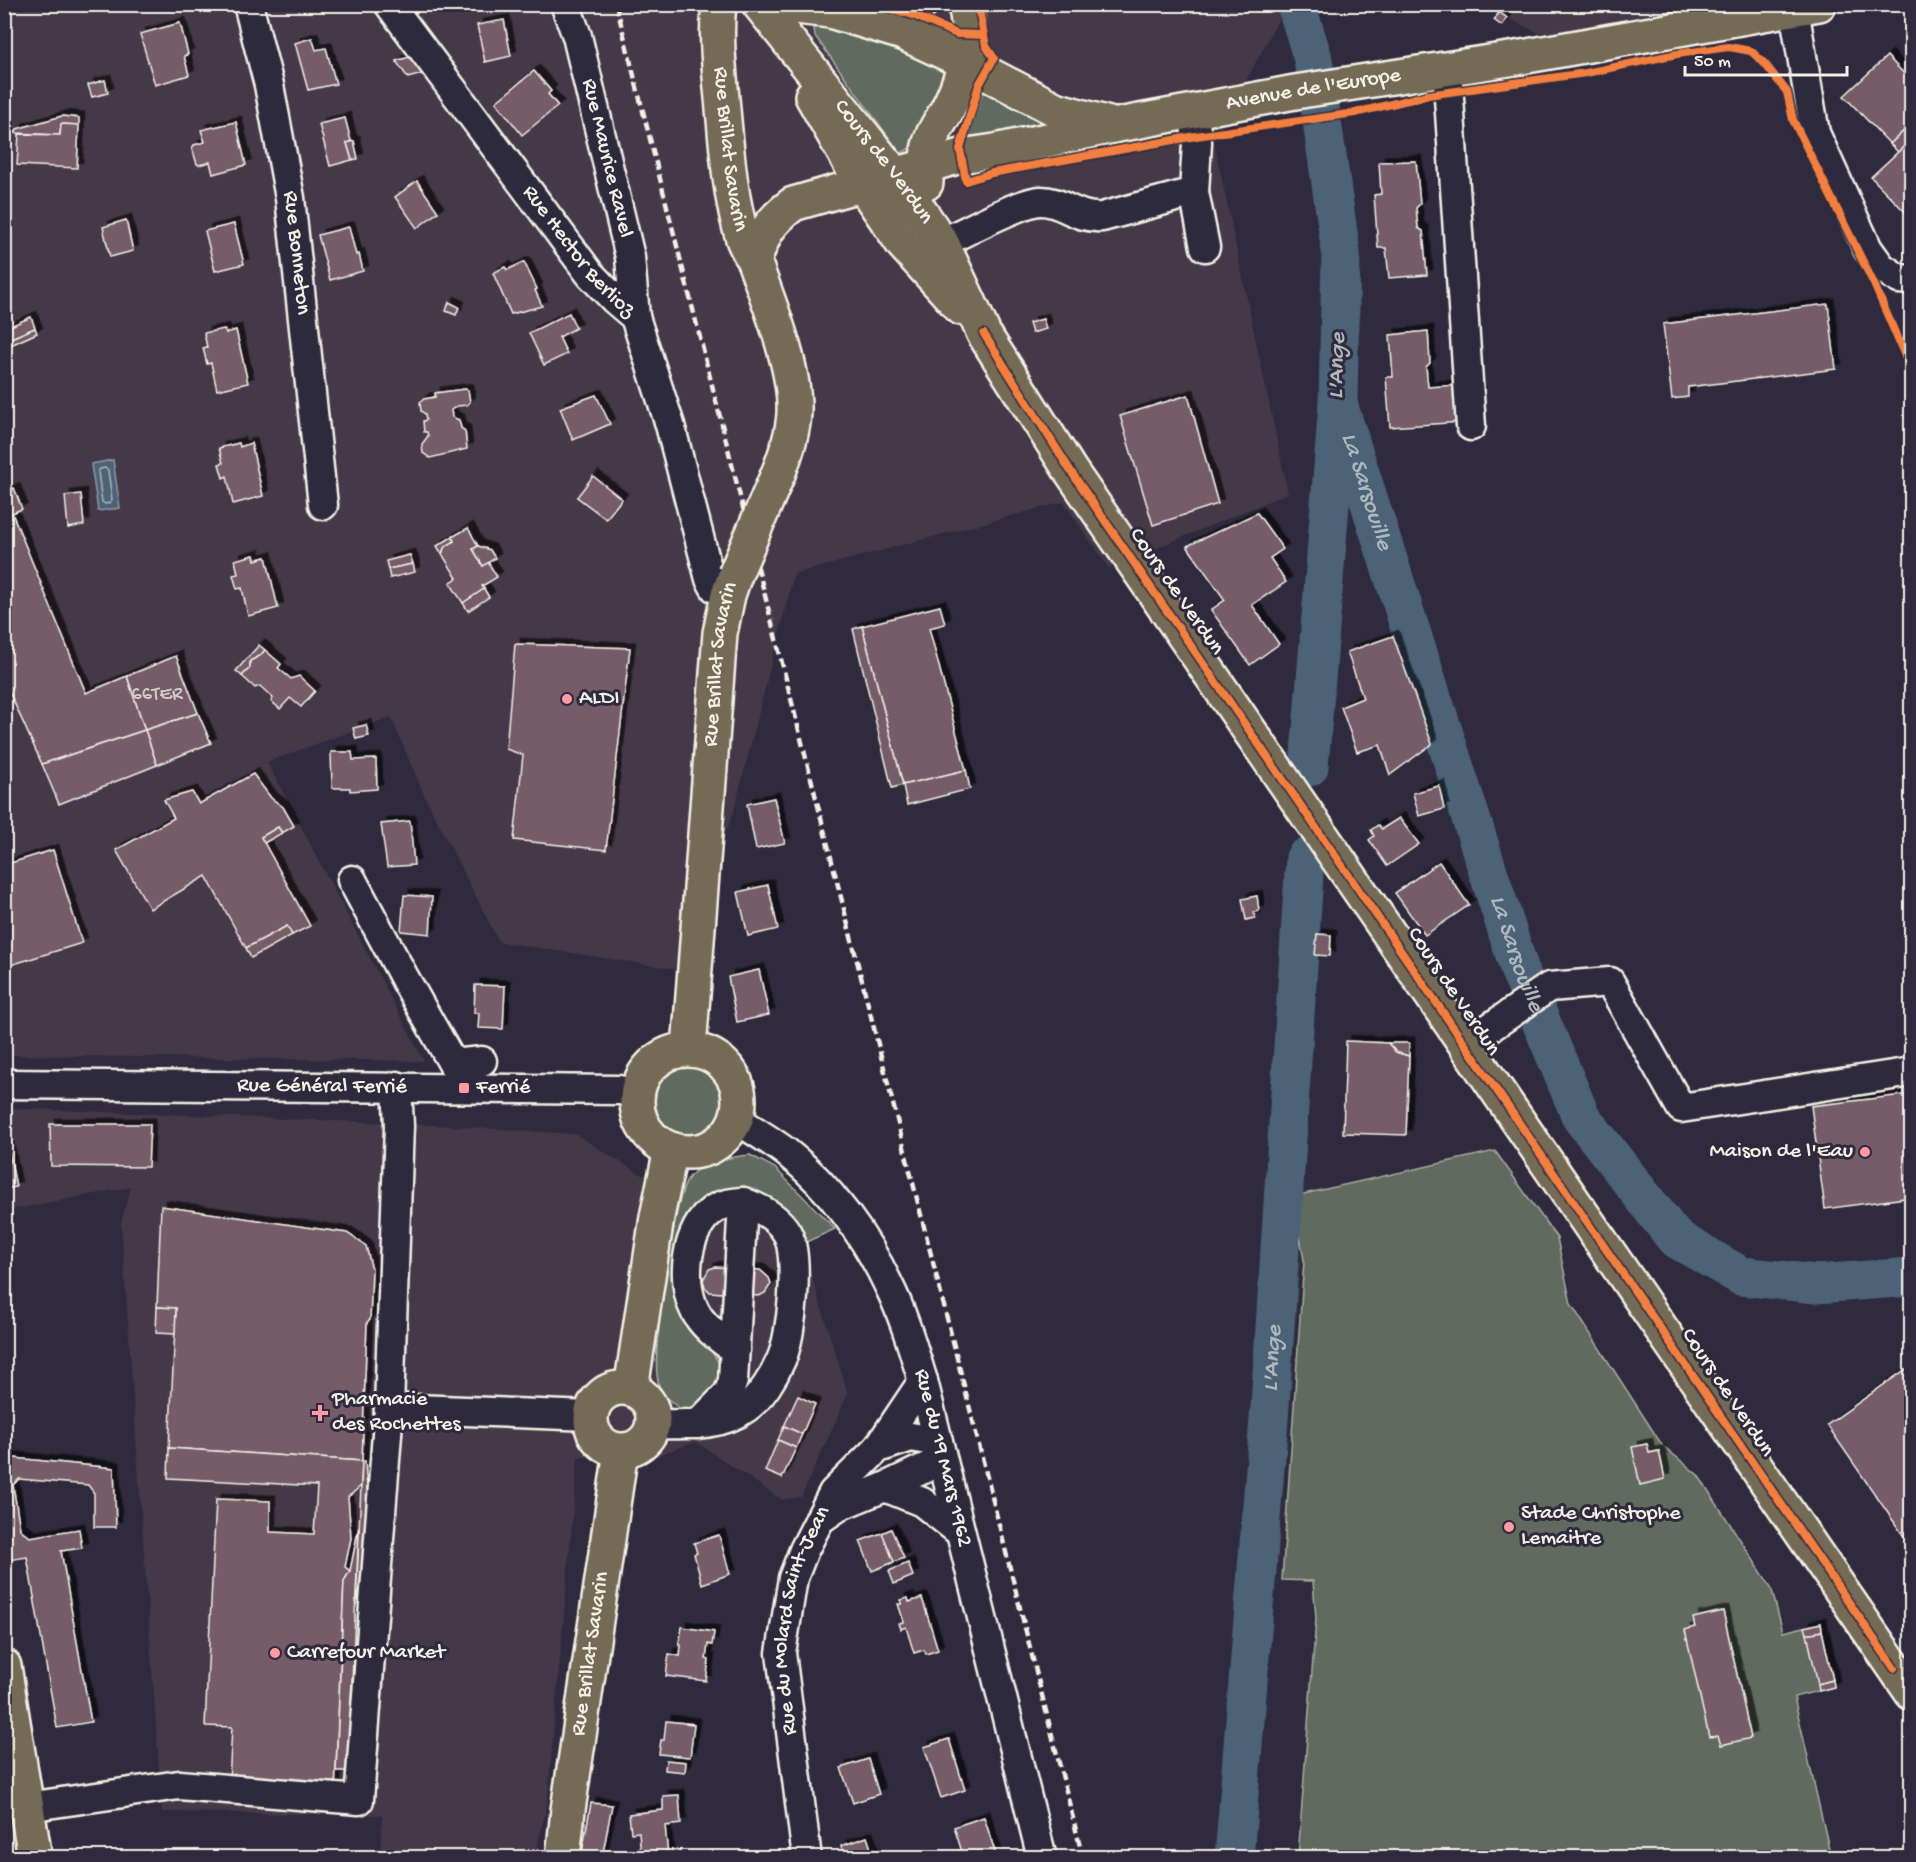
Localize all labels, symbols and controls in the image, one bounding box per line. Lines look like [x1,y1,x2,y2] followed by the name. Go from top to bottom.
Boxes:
[1685,39,1847,77] scale bar
[1694,52,1731,73] text: 50 m
[1224,63,1403,118] street label: Avenue de l'Europe
[706,66,753,235] street label: Rue Brillat Savarin
[575,76,638,241] street label: Rue Maurice Ravel
[827,95,939,230] street label: Cours de Verdun
[516,181,641,325] street label: Rue Hector Berlioz
[276,189,316,317] street label: Rue Bonneton
[1322,331,1354,400] water label: L'Ange
[1334,429,1399,555] water label: La Sarsouille
[1123,523,1230,661] street label: Cours de Verdun
[699,578,745,748] street label: Rue Brillat Savarin
[132,684,184,707] house number: 66TER
[579,686,620,712] place label: ALDI
[560,692,574,706] marker: ALDI
[1482,892,1551,1018] water label: La Sarsouille
[1400,923,1506,1062] street label: Cours de Verdun
[237,1073,408,1101] street label: Rue Général Ferrié
[475,1075,531,1101] place label: Ferrié
[457,1081,471,1095] marker: Ferrié
[1709,1139,1853,1165] place label: Maison de l'Eau
[1858,1145,1872,1159] marker: Maison de l'Eau
[1256,1323,1290,1393] water label: L'Ange
[1674,1324,1780,1463] street label: Cours de Verdun
[907,1366,977,1550] street label: Rue du 19 Mars 1962
[331,1387,461,1438] place label: Pharmacie des Rochettes
[313,1406,327,1420] marker: Pharmacie des Rochettes
[1521,1501,1681,1552] place label: Stade Christophe Lemaitre
[768,1502,837,1737] street label: Rue du Molard Saint-Jean
[1502,1520,1516,1534] marker: Stade Christophe Lemaitre
[566,1570,616,1738] street label: Rue Brillat Savarin
[287,1640,447,1666] place label: Carrefour Market
[268,1646,282,1660] marker: Carrefour Market

